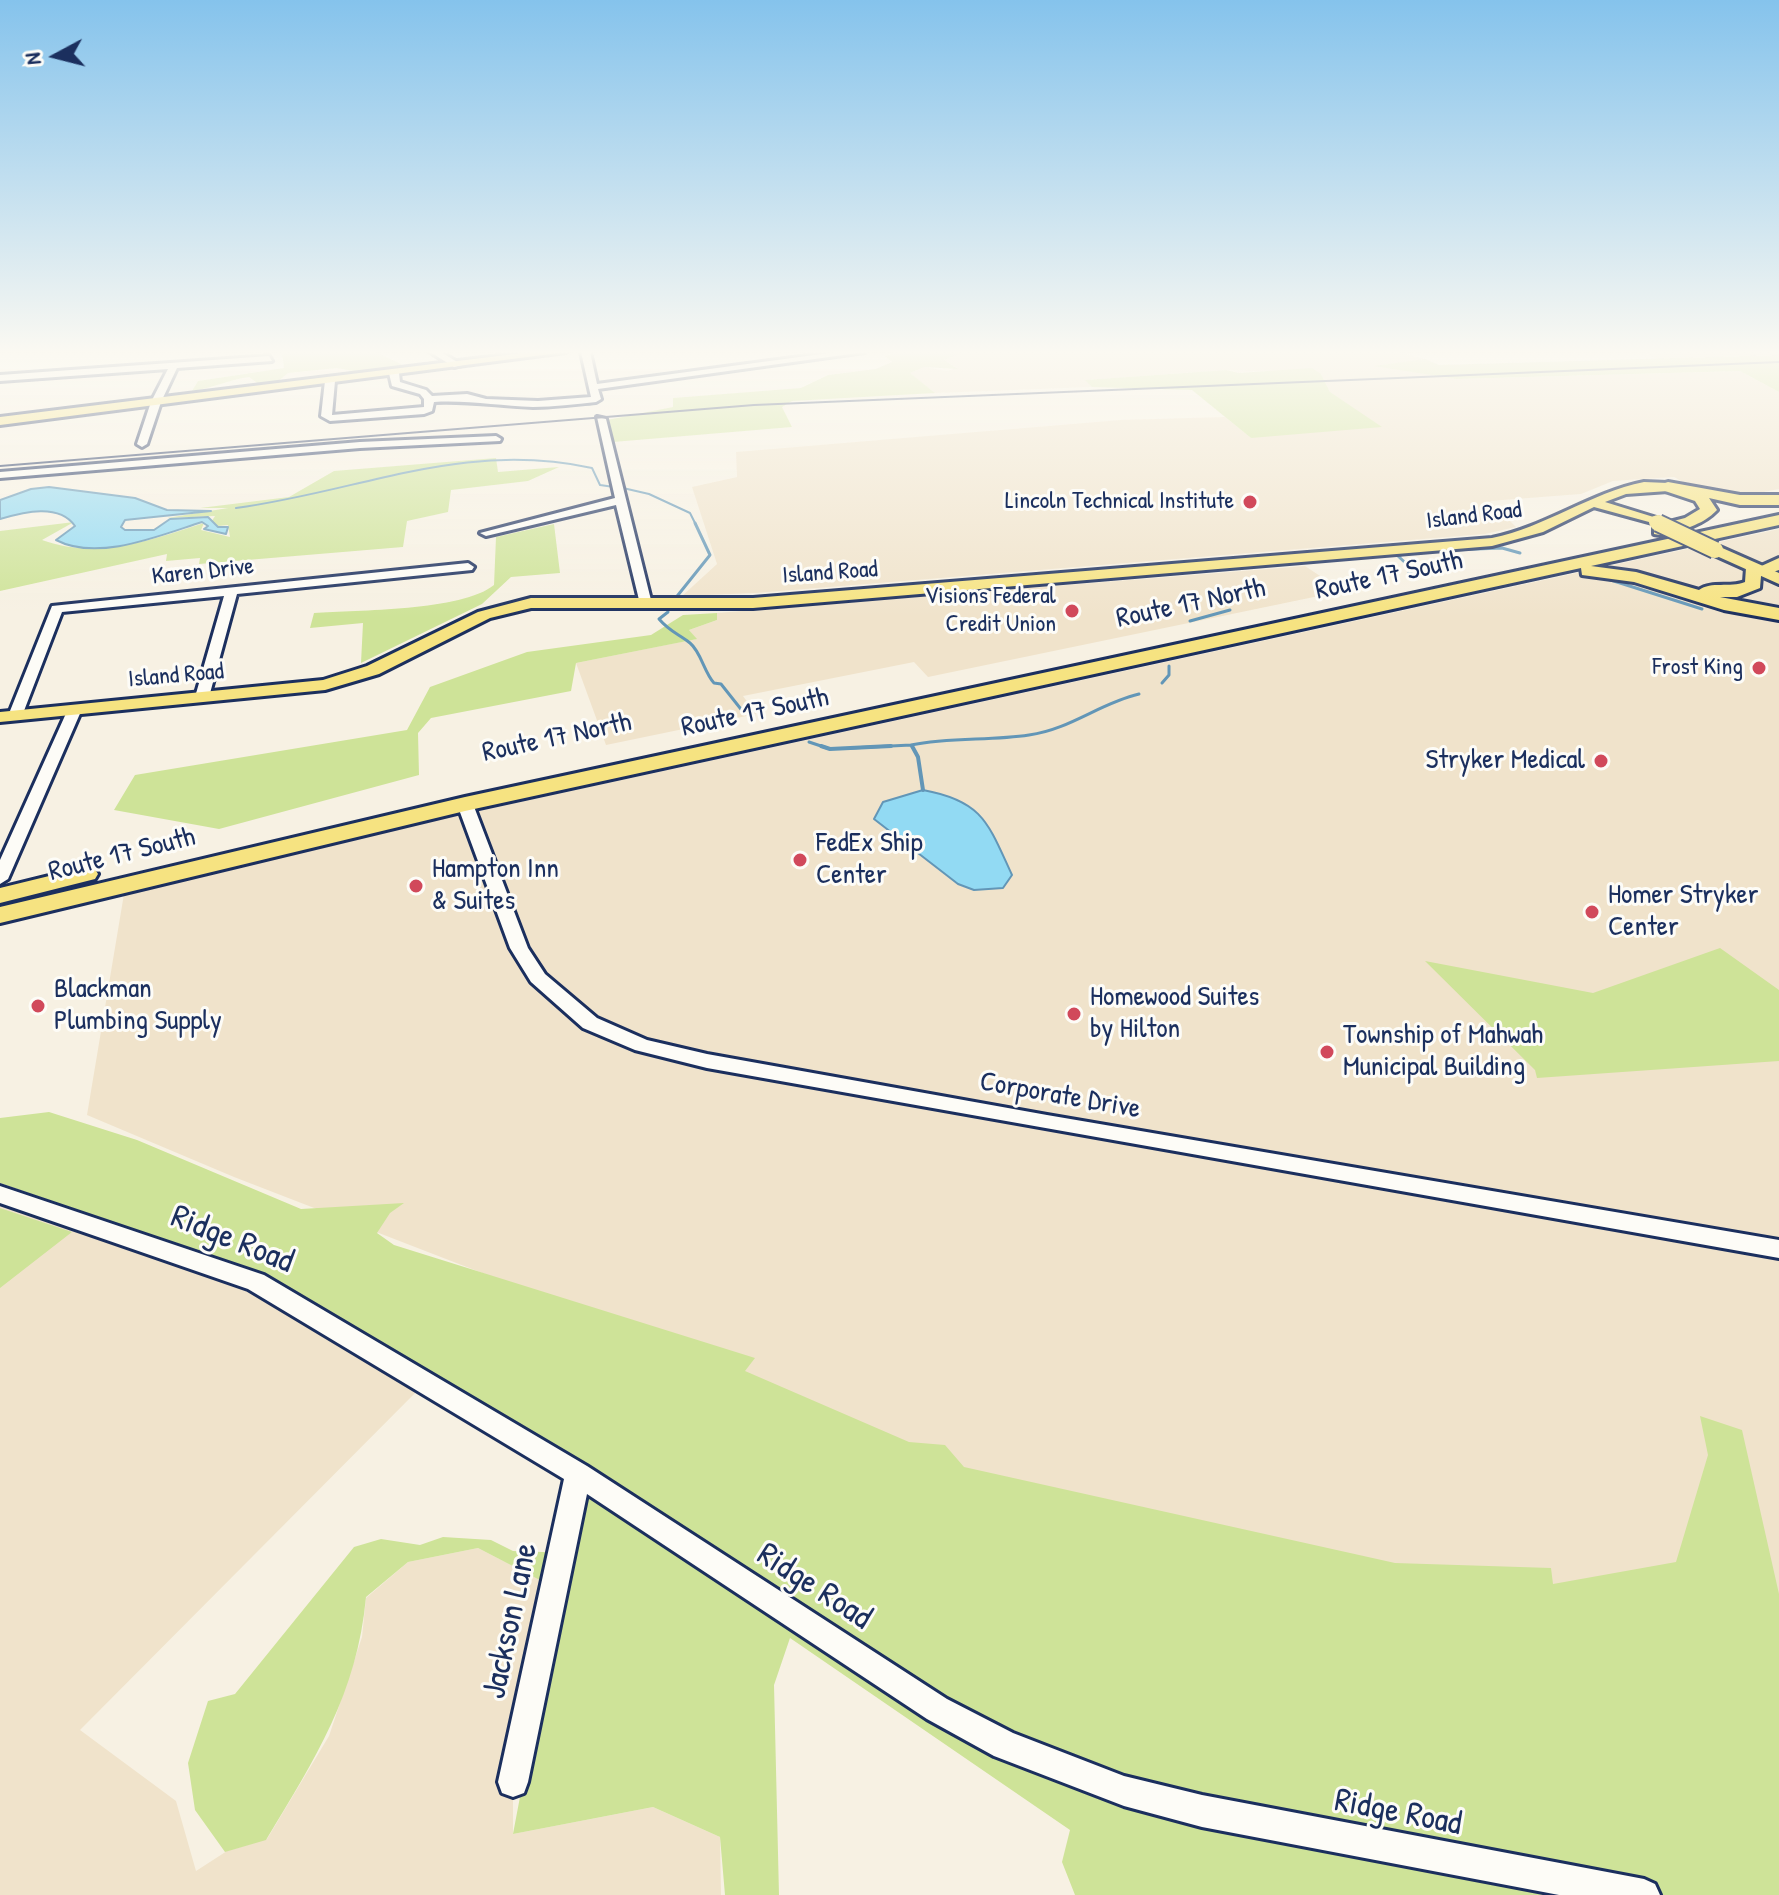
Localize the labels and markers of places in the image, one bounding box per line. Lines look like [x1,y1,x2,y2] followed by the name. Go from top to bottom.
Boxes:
[1005,488,1234,516] place label: Lincoln Technical Institute
[1241,493,1259,511] marker: Lincoln Technical Institute
[925,583,1056,639] place label: Visions Federal Credit Union
[1063,602,1081,620] marker: Visions Federal Credit Union
[1653,654,1743,682] place label: Frost King
[1750,659,1768,677] marker: Frost King
[1426,744,1585,778] place label: Stryker Medical
[1592,752,1610,770] marker: Stryker Medical
[816,827,923,893] place label: FedEx Ship Center
[791,851,809,869] marker: FedEx Ship Center
[432,853,559,919] place label: Hampton Inn & Suites
[407,877,425,895] marker: Hampton Inn & Suites
[1608,879,1758,945] place label: Homer Stryker Center
[1583,903,1601,921] marker: Homer Stryker Center
[54,973,222,1039] place label: Blackman Plumbing Supply
[1090,981,1259,1047] place label: Homewood Suites by Hilton
[29,997,47,1015] marker: Blackman Plumbing Supply
[1065,1005,1083,1023] marker: Homewood Suites by Hilton
[1343,1019,1543,1085] place label: Township of Mahwah Municipal Building
[1318,1043,1336,1061] marker: Township of Mahwah Municipal Building

